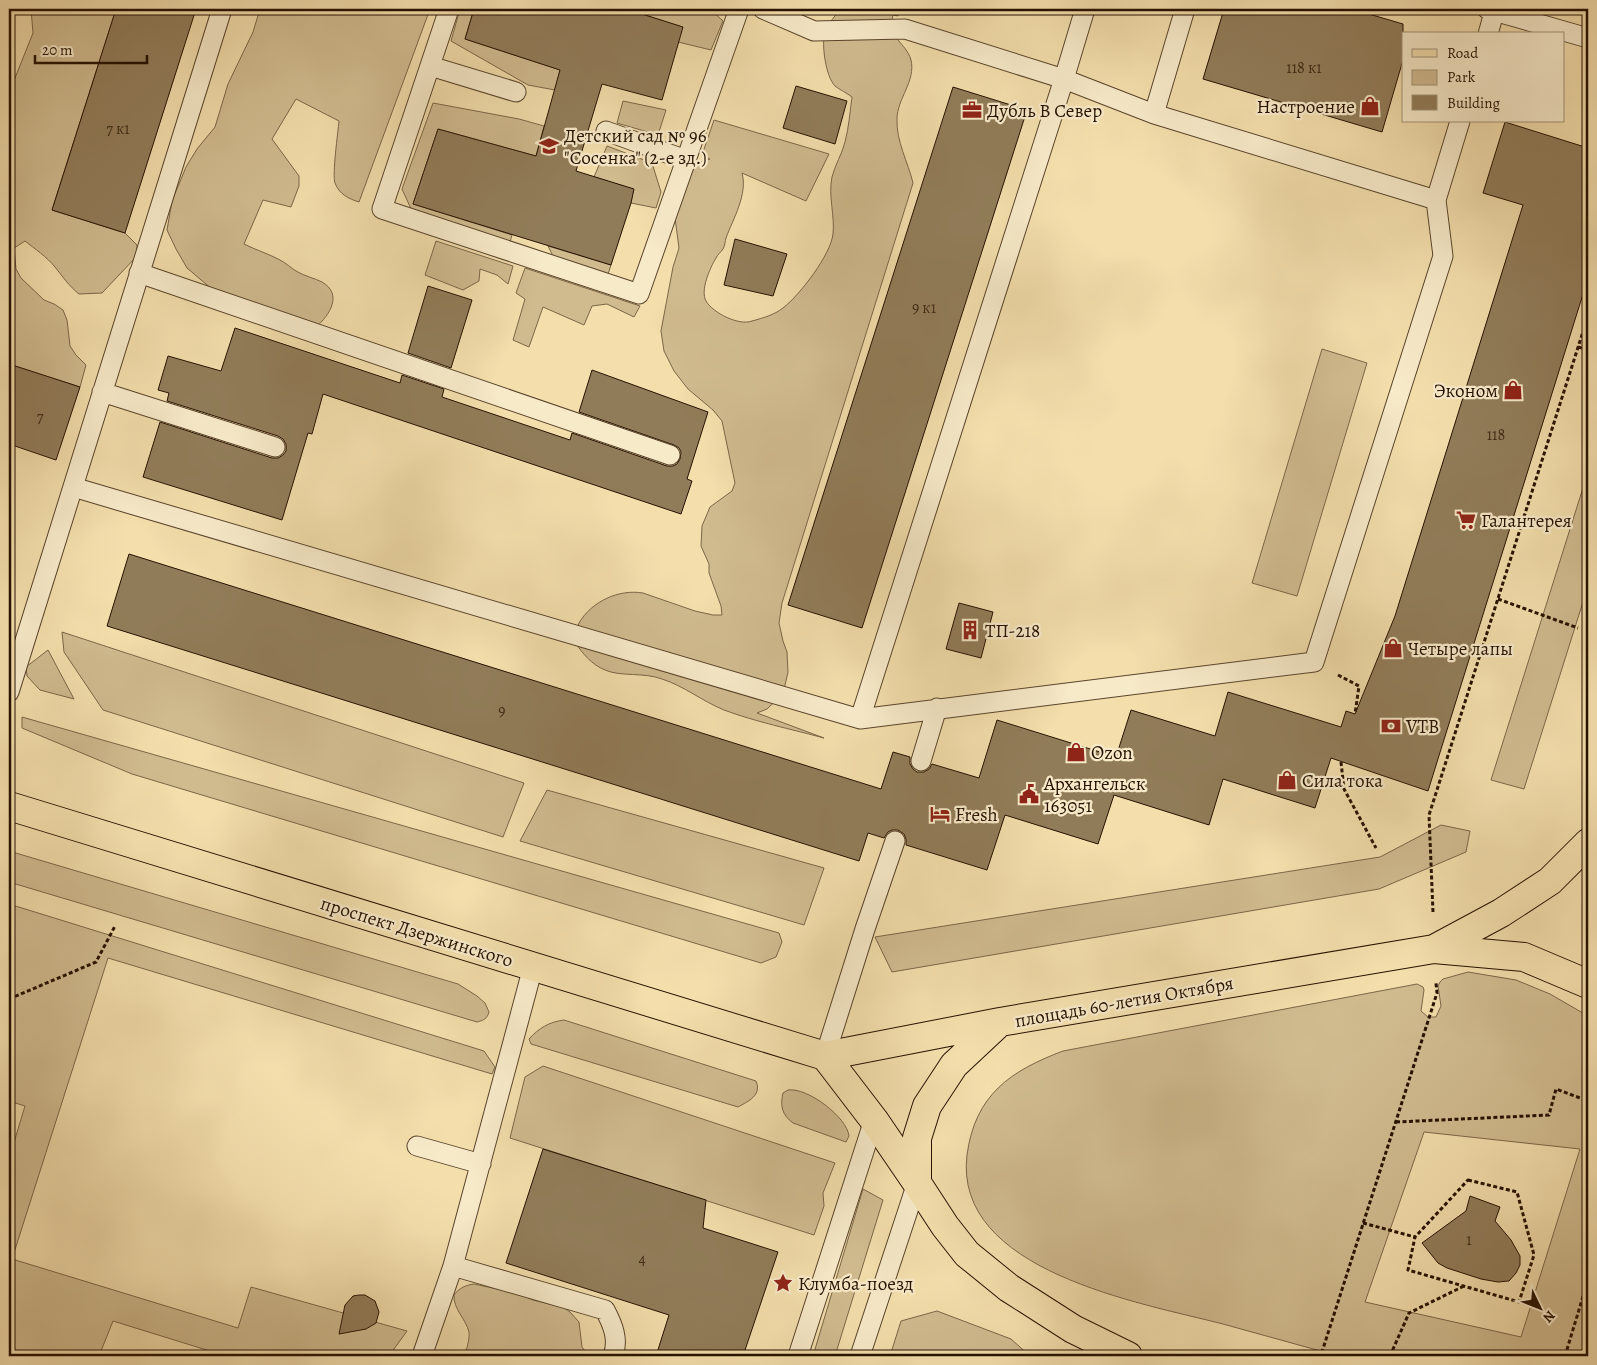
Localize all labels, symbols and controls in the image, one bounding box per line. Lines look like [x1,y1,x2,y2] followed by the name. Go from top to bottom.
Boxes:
[35,32,148,64] scale bar
[1402,32,1564,122] legend
[42,40,73,60] text: 20 m
[1447,43,1479,63] text: Road
[1286,57,1322,79] house number: 118 к1
[1447,67,1476,87] text: Park
[1447,93,1500,113] text: Building
[1257,94,1355,120] place label: Настроение
[1359,95,1381,117] shop icon: Настроение
[987,98,1102,124] place label: Дубль В Север
[961,99,983,121] office icon: Дубль В Север
[106,118,130,140] house number: 7 к1
[564,123,707,171] place label: Детский сад № 96 "Сосенка" (2-е зд.)
[538,135,560,157] school or university icon: Детский сад № 96 "Сосенка" (2-е зд.)
[912,297,937,319] house number: 9 к1
[1434,378,1498,404] place label: Эконом
[1502,379,1524,401] shop icon: Эконом
[37,406,44,428] house number: 7
[1487,424,1505,446] house number: 118
[1481,508,1572,534] place label: Галантерея
[1455,509,1477,531] supermarket icon: Галантерея
[985,618,1040,644] place label: ТП-218
[959,619,981,641] building icon: ТП-218
[1408,636,1513,662] place label: Четыре лапы
[1382,637,1404,659] shop icon: Четыре лапы
[498,700,506,722] house number: 9
[1405,714,1439,740] place label: VTB
[1380,715,1402,737] bank icon: VTB
[1091,740,1133,766] place label: Ozon
[1065,741,1087,763] shop icon: Ozon
[1302,768,1383,794] place label: Сила тока
[1276,769,1298,791] shop icon: Сила тока
[1043,771,1146,819] place label: Архангельск 163051
[1018,783,1040,805] public building icon: Архангельск 163051
[955,802,998,828] place label: Fresh
[929,803,951,825] hotel icon: Fresh
[317,890,516,974] street label: проспект Дзержинского
[1013,970,1236,1034] street label: площадь 60-летия Октября
[1466,1229,1472,1251] house number: 1
[638,1248,646,1270] house number: 4
[798,1271,913,1297] place label: Клумба-поезд
[772,1272,794,1294] place icon: Клумба-поезд
[1514,1282,1564,1332] north arrow
[1539,1306,1560,1327] text: N

